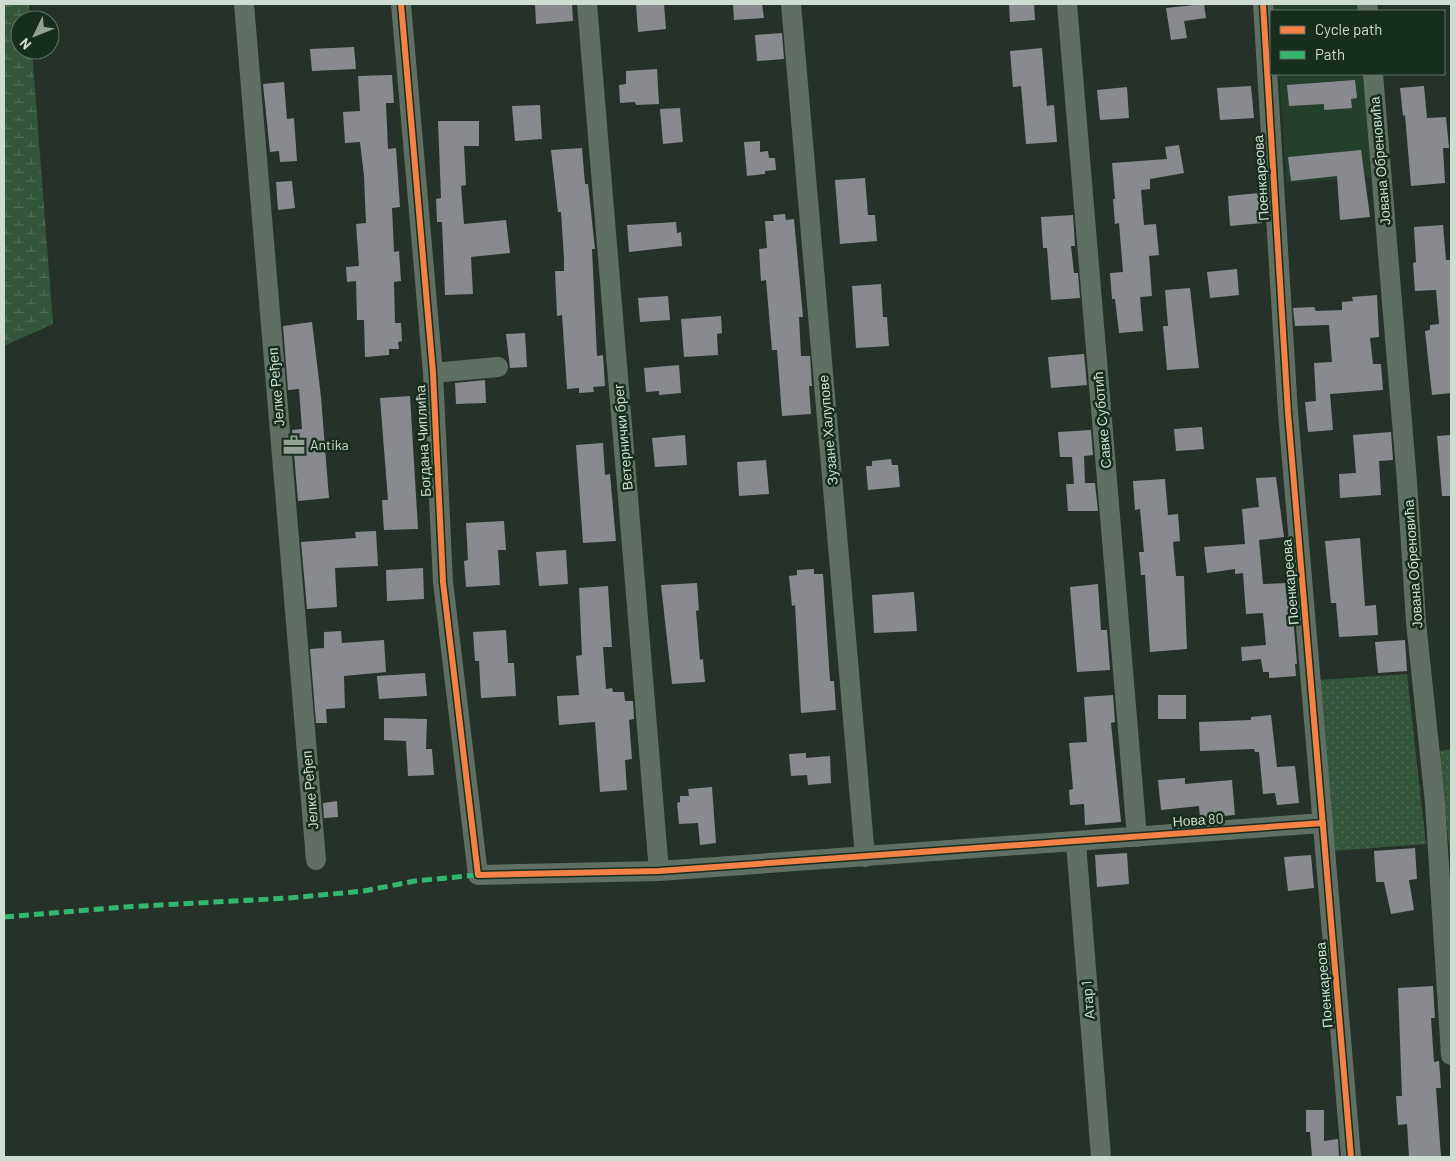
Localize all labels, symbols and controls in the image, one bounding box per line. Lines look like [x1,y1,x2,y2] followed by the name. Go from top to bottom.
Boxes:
[10,10,60,60] north arrow
[1270,10,1445,75] legend
[1315,20,1382,38] text: Cycle path
[16,35,35,53] text: N
[1315,45,1345,63] text: Path
[1365,96,1394,226] street label: Јована Обреновића
[1249,134,1272,222] street label: Поенкареова
[264,347,287,427] street label: Јелке Ређеп
[1089,371,1114,469] street label: Савке Суботић
[814,374,841,486] street label: Зузане Халупове
[609,383,636,491] street label: Ветернички брег
[411,384,434,497] street label: Богдана Чиплића
[281,432,307,458] office icon: Antika
[310,436,349,453] place label: Antika
[1400,499,1425,629] street label: Јована Обреновића
[1277,538,1302,626] street label: Поенкареова
[298,750,321,830] street label: Јелке Ређеп
[1172,809,1224,830] street label: Нова 80
[1311,941,1336,1029] street label: Поенкареова
[1077,980,1098,1020] street label: Атар 1

